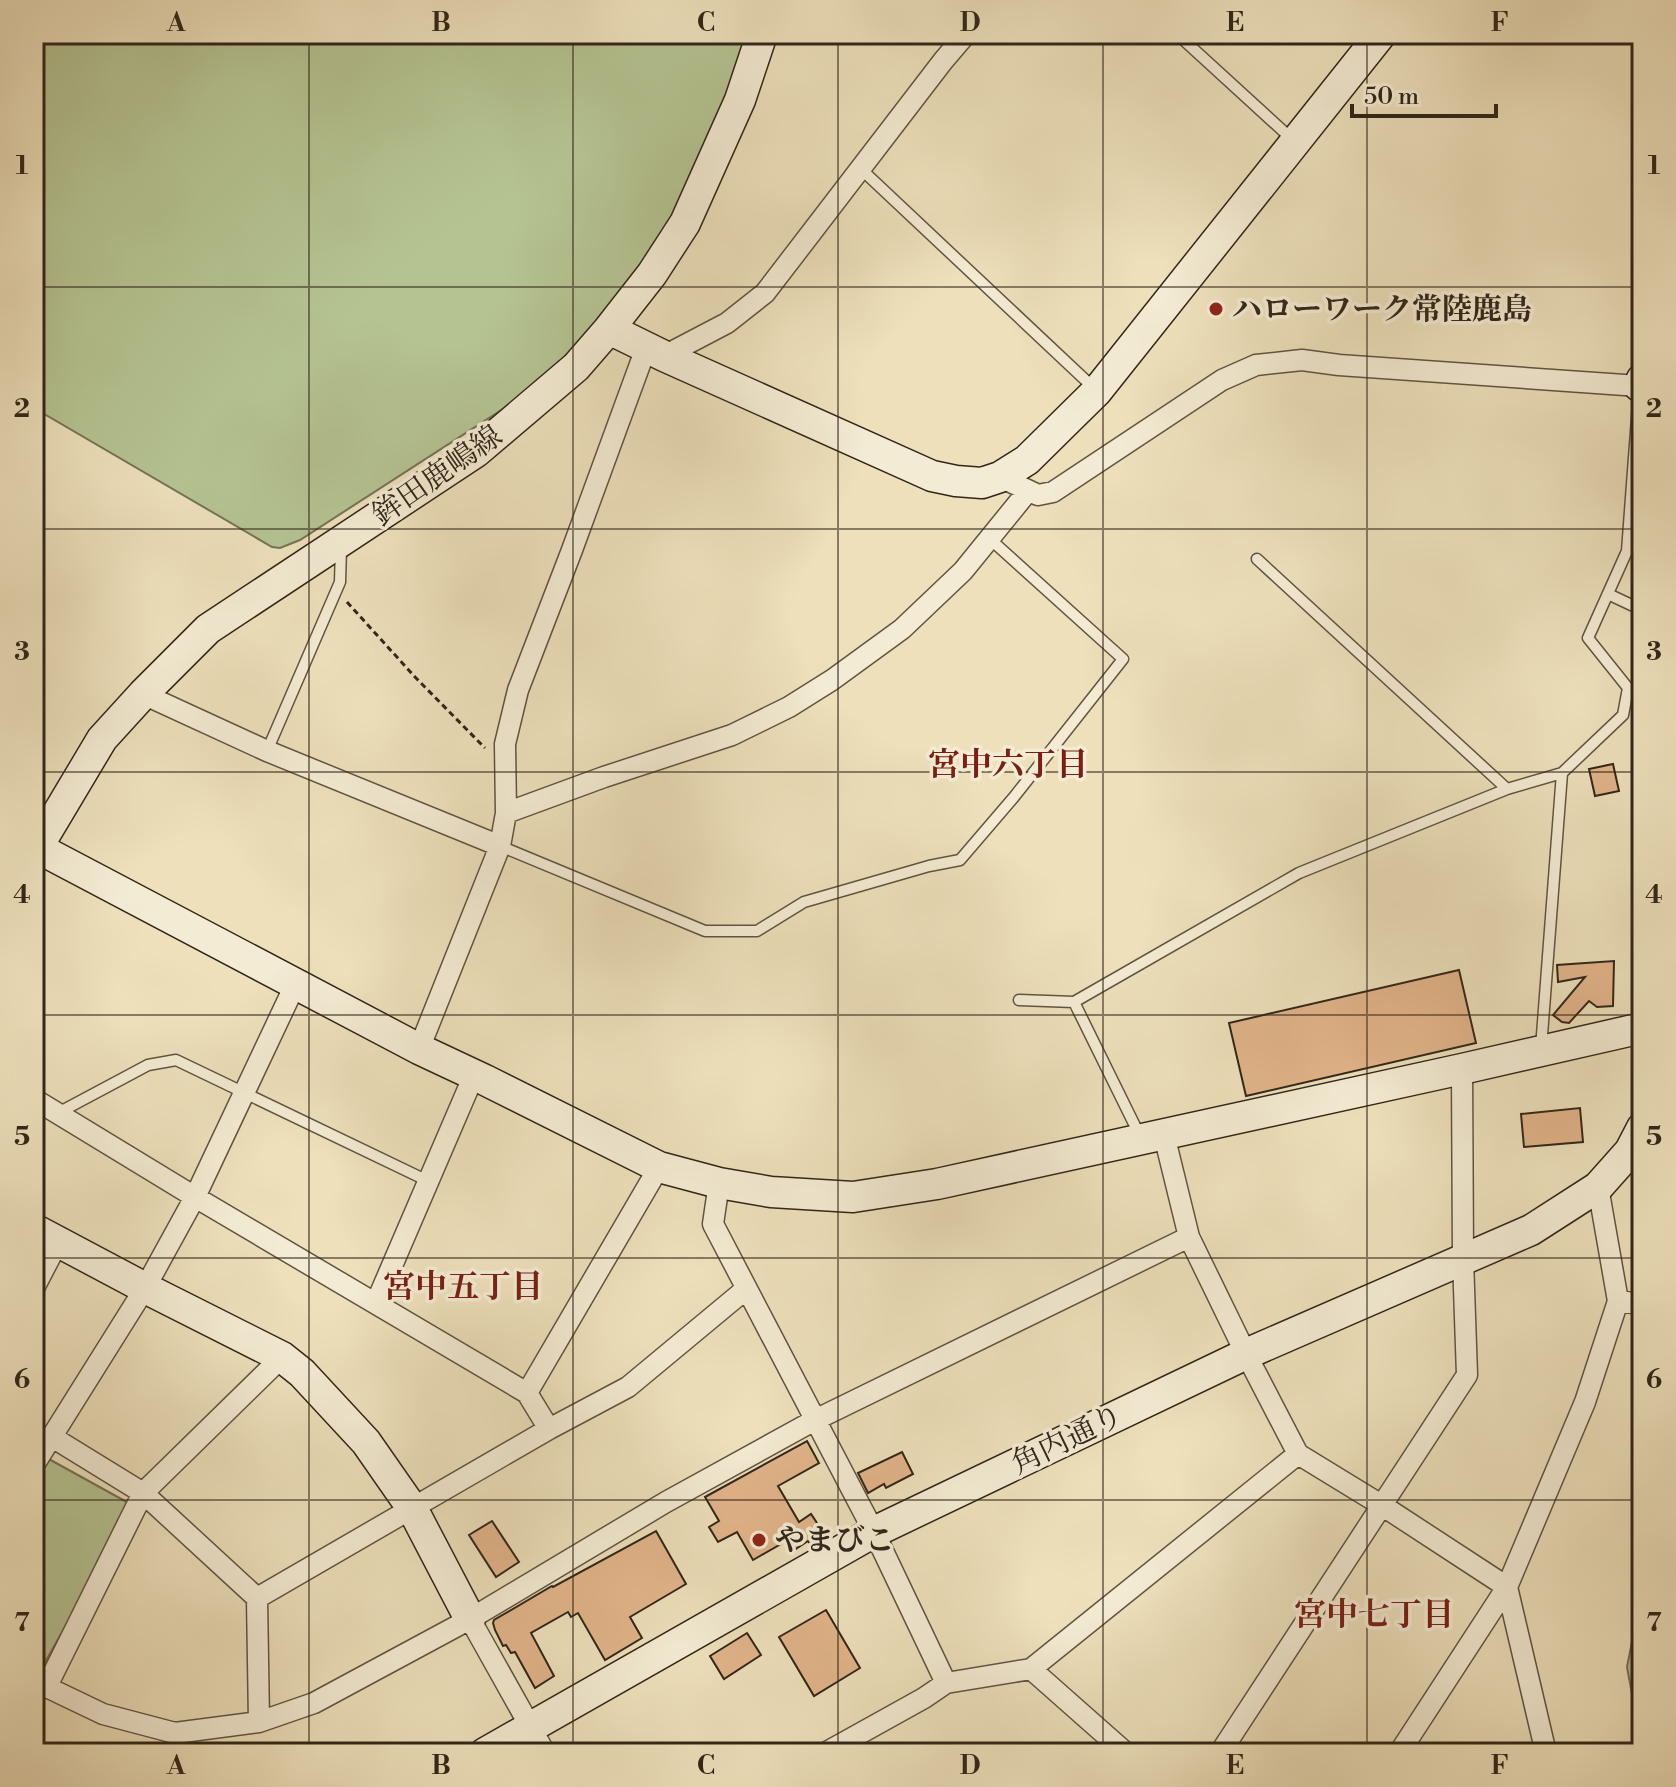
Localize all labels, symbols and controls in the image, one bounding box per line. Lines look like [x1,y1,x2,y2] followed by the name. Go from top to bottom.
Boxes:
[166,7,186,39] text: A
[431,7,451,39] text: B
[697,7,715,39] text: C
[960,7,980,39] text: D
[1226,7,1244,39] text: E
[1491,7,1509,39] text: F
[1352,68,1496,118] scale bar
[1364,82,1419,112] text: 50 m
[16,150,29,182] text: 1
[1648,150,1661,182] text: 1
[1232,291,1532,329] place label: ハローワーク常陸鹿島
[1207,300,1225,318] marker: ハローワーク常陸鹿島
[14,393,30,425] text: 2
[1646,393,1662,425] text: 2
[365,417,510,534] street label: 鉾田鹿嶋線
[14,636,30,668] text: 3
[1646,636,1662,668] text: 3
[928,745,1088,785] district label: 宮中六丁目
[13,879,31,911] text: 4
[1645,879,1663,911] text: 4
[14,1121,30,1153] text: 5
[1646,1121,1662,1153] text: 5
[383,1267,543,1307] district label: 宮中五丁目
[14,1364,30,1396] text: 6
[1646,1364,1662,1396] text: 6
[1005,1397,1130,1483] street label: 角内通り
[775,1522,895,1560] place label: やまびこ
[750,1531,768,1549] marker: やまびこ
[1294,1595,1454,1635] district label: 宮中七丁目
[14,1607,30,1639] text: 7
[1646,1607,1662,1639] text: 7
[166,1750,186,1782] text: A
[431,1750,451,1782] text: B
[697,1750,715,1782] text: C
[960,1750,980,1782] text: D
[1226,1750,1244,1782] text: E
[1491,1750,1509,1782] text: F

